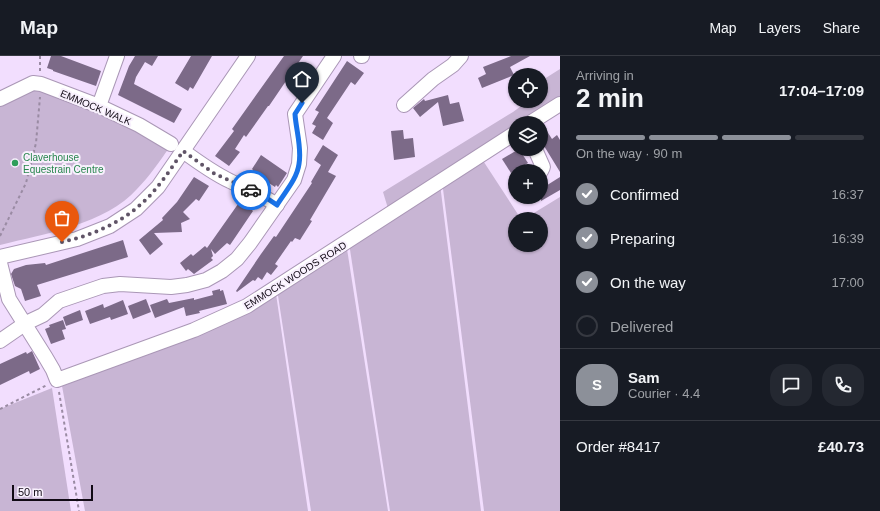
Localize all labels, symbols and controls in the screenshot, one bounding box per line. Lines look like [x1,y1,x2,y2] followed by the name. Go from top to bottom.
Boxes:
[20,17,58,38] text: Map
[709,20,737,36] text: Map
[759,20,801,36] text: Layers
[823,20,860,36] text: Share
[285,62,319,103] pin
[291,68,313,90] icon: home
[508,68,548,252] map controls
[508,68,548,108] button: locate
[576,68,634,83] text: Arriving in
[779,82,864,99] text: 17:04–17:09
[576,83,644,113] text: 2 min
[59,88,133,127] street label: EMMOCK WALK
[508,116,548,156] button: layers
[576,146,682,161] text: On the way · 90 m
[23,152,104,175] place label: Claverhouse Equestrain Centre
[10,158,20,168] marker: Claverhouse Equestrain Centre
[508,164,548,204] button: +
[231,170,271,210] courier
[240,179,262,201] icon: car
[576,183,598,205] icon: check
[610,186,679,203] text: Confirmed
[831,187,864,202] text: 16:37
[45,201,79,242] pin
[51,207,73,229] icon: bag
[508,212,548,252] button: −
[576,227,598,249] icon: check
[610,230,675,247] text: Preparing
[831,231,864,246] text: 16:39
[242,239,348,311] street label: EMMOCK WOODS ROAD
[576,271,598,293] icon: check
[610,274,686,291] text: On the way
[831,275,864,290] text: 17:00
[610,318,673,335] text: Delivered
[770,364,812,406] button: chat
[822,364,864,406] button: phone
[628,369,660,386] text: Sam
[592,376,602,393] text: S
[628,386,700,401] text: Courier · 4.4
[576,438,660,455] text: Order #8417
[818,438,864,455] text: £40.73
[12,483,93,502] scale bar
[18,486,42,498] text: 50 m

